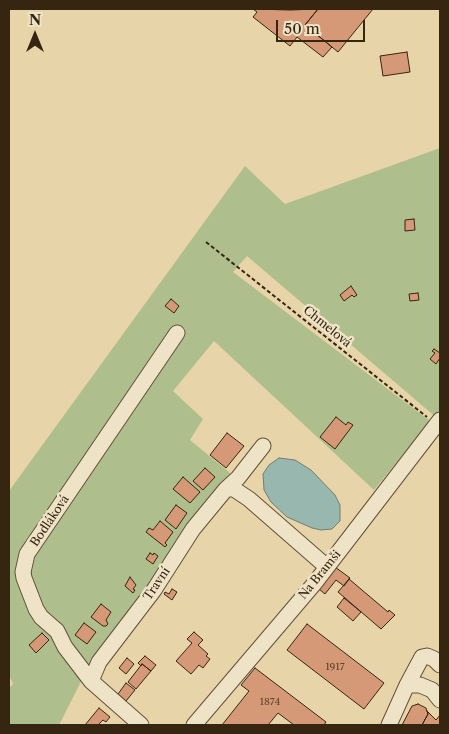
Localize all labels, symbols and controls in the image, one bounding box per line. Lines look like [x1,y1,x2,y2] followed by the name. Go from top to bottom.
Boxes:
[10,10,60,60] north arrow
[279,10,368,42] scale bar
[29,11,41,29] text: N
[284,19,320,38] text: 50 m
[300,303,354,351] street label: Chmelová
[28,493,72,549] street label: Bodláková
[296,548,344,602] street label: Na Bramši
[141,565,173,603] street label: Travní
[325,661,345,673] house number: 1917
[260,696,280,708] house number: 1874

